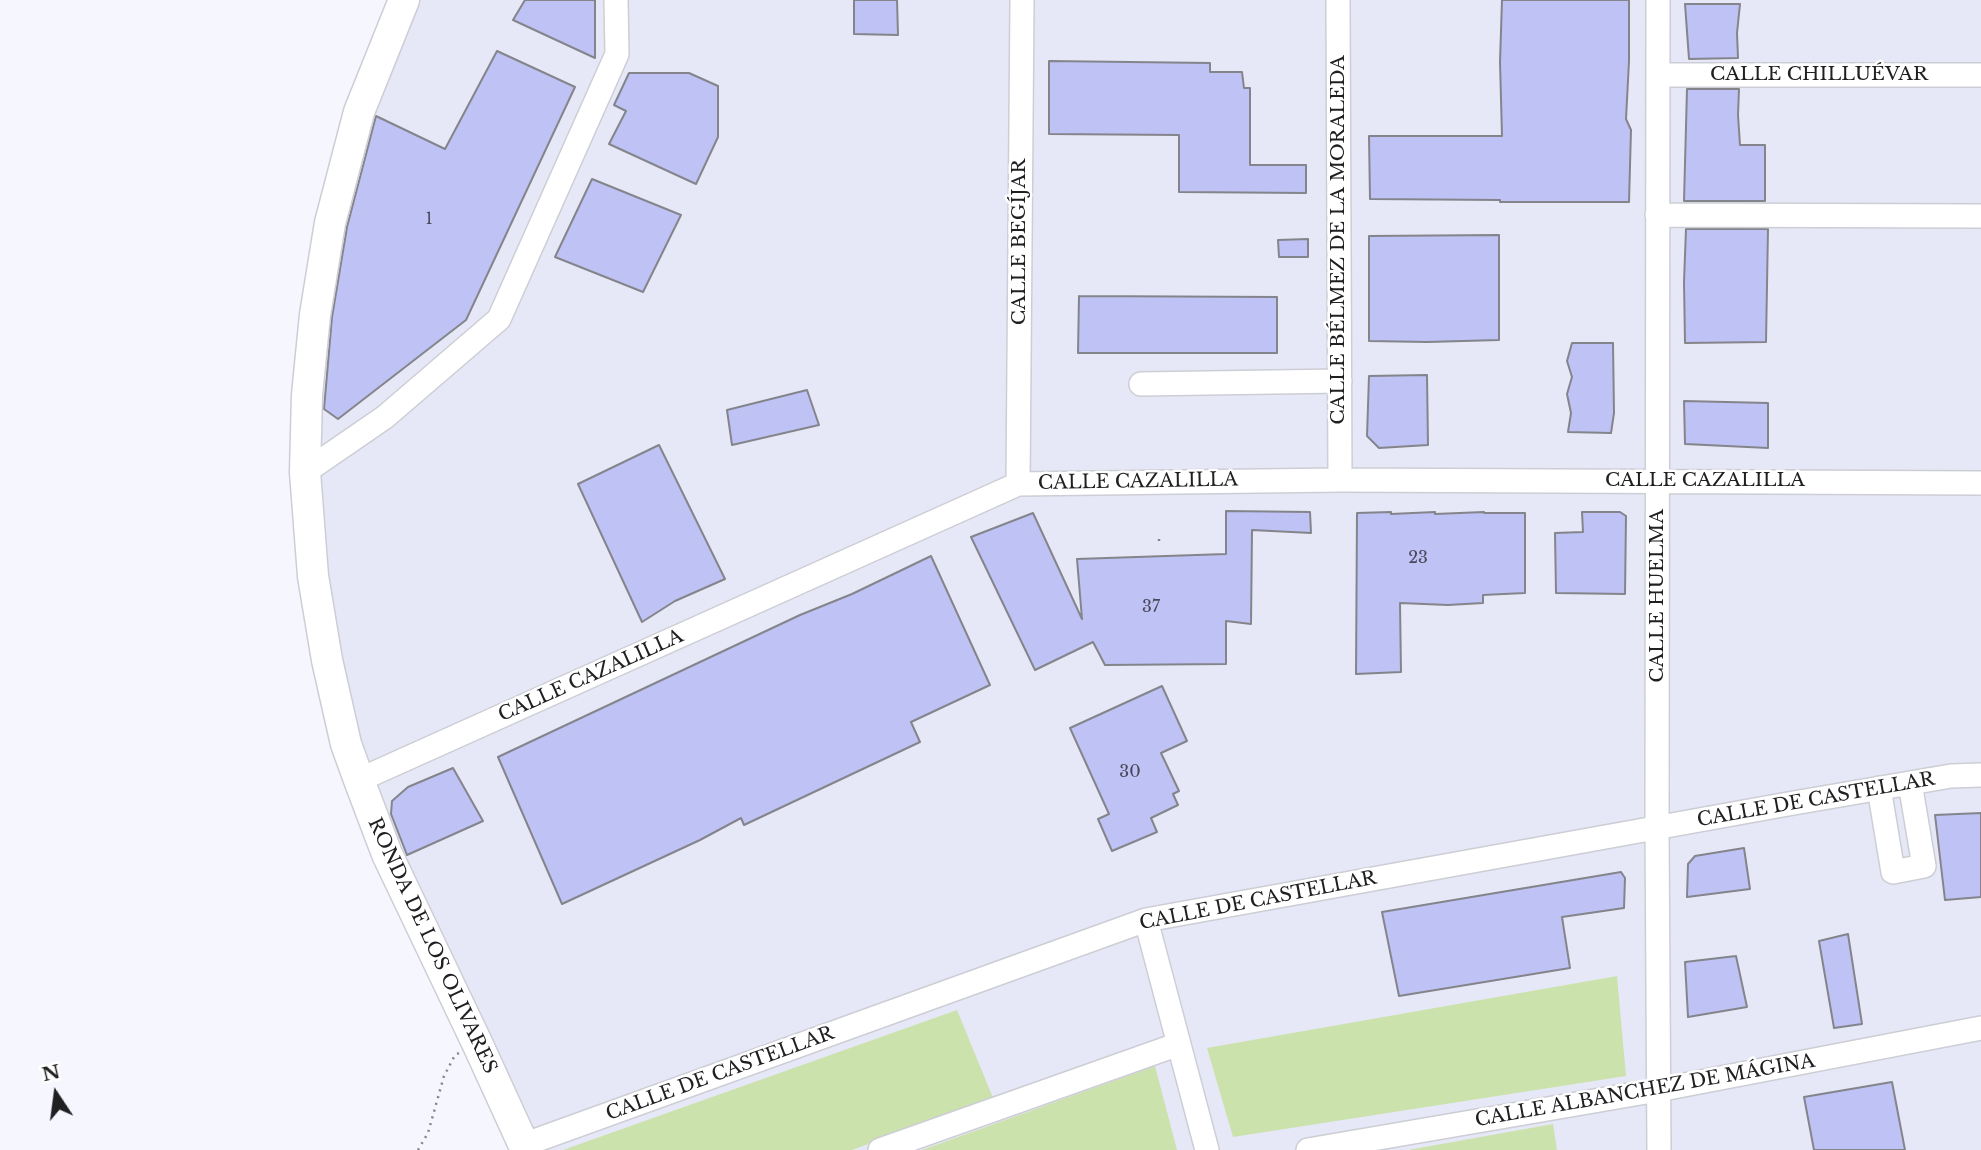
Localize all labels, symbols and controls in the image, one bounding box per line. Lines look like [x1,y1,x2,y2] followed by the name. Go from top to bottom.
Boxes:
[1328,55,1350,425] street label: CALLE BÉLMEZ DE LA MORALEDA
[1710,64,1928,86] street label: CALLE CHILLUÉVAR
[1009,159,1031,325] street label: CALLE BEGÍJAR
[425,209,433,229] house number: 1
[1038,469,1238,495] street label: CALLE CAZALILLA
[1605,470,1805,492] street label: CALLE CAZALILLA
[1647,509,1669,683] street label: CALLE HUELMA
[1408,548,1428,568] house number: 23
[1142,597,1160,617] house number: 37
[495,625,687,727] street label: CALLE CAZALILLA
[1119,762,1141,782] house number: 30
[1695,768,1937,832] street label: CALLE DE CASTELLAR
[363,814,501,1078] street label: RONDA DE LOS OLIVARES
[1138,867,1378,935] street label: CALLE DE CASTELLAR
[603,1022,837,1126] street label: CALLE DE CASTELLAR
[1473,1050,1817,1132] street label: CALLE ALBANCHEZ DE MÁGINA
[21,1059,91,1129] north arrow
[40,1060,62,1086] text: N

